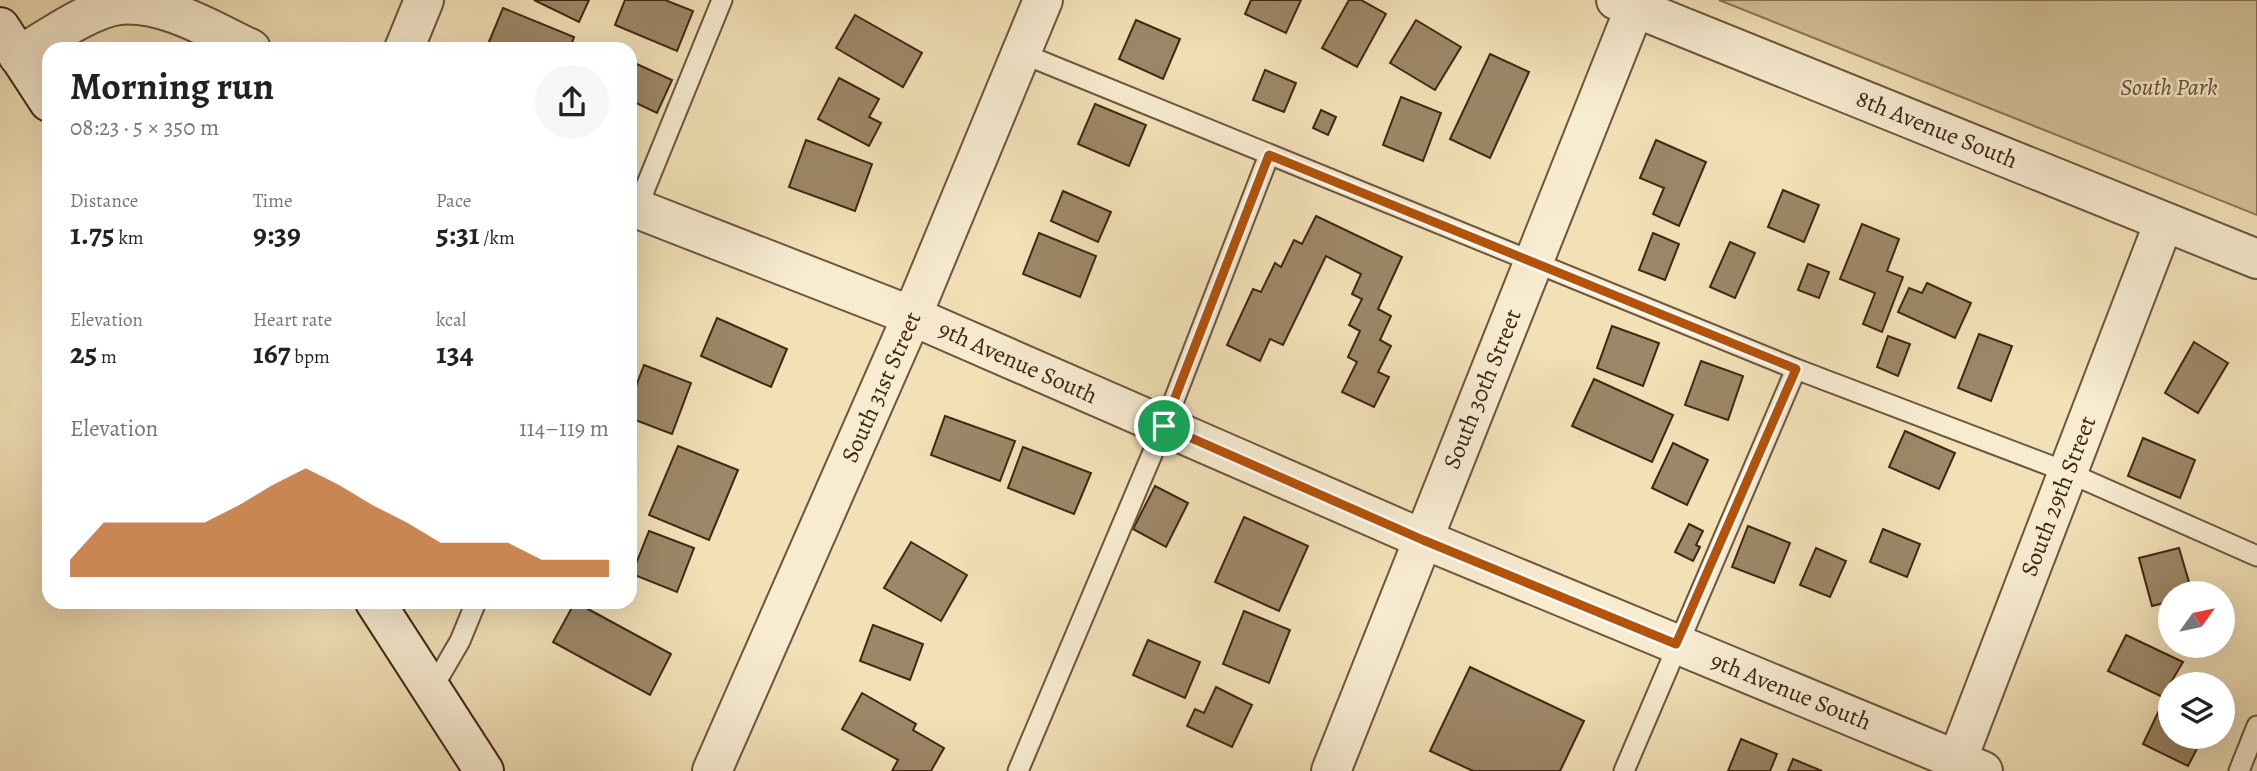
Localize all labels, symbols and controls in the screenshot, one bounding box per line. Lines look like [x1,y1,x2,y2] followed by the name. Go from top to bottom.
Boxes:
[70,60,274,112] text: Morning run
[535,65,609,139] button: share
[2120,71,2218,103] park label: South Park
[1852,82,2023,176] street label: 8th Avenue South
[70,112,219,143] text: 08:23 · 5 × 350 m
[70,188,138,214] text: Distance
[253,188,292,214] text: Time
[436,188,471,214] text: Pace
[70,214,115,254] text: 1.75
[253,214,301,254] text: 9:39
[436,214,480,254] text: 5:31
[115,225,144,251] text: km
[480,225,515,251] text: /km
[1435,304,1529,474] street label: South 30th Street
[833,306,929,468] street label: South 31st Street
[70,307,143,333] text: Elevation
[253,307,332,333] text: Heart rate
[436,307,466,333] text: kcal
[934,313,1103,411] street label: 9th Avenue South
[70,333,97,373] text: 25
[253,333,291,373] text: 167
[436,333,474,373] text: 134
[97,344,117,370] text: m
[291,344,330,370] text: bpm
[1134,396,1194,456] pin
[1145,407,1183,445] icon: arrive
[2013,411,2103,581] street label: South 29th Street
[70,413,158,444] text: Elevation
[519,413,609,444] text: 114–119 m
[2158,581,2235,658] north arrow
[2158,581,2235,749] map controls
[1706,644,1876,738] street label: 9th Avenue South
[2158,672,2235,749] button: layers

